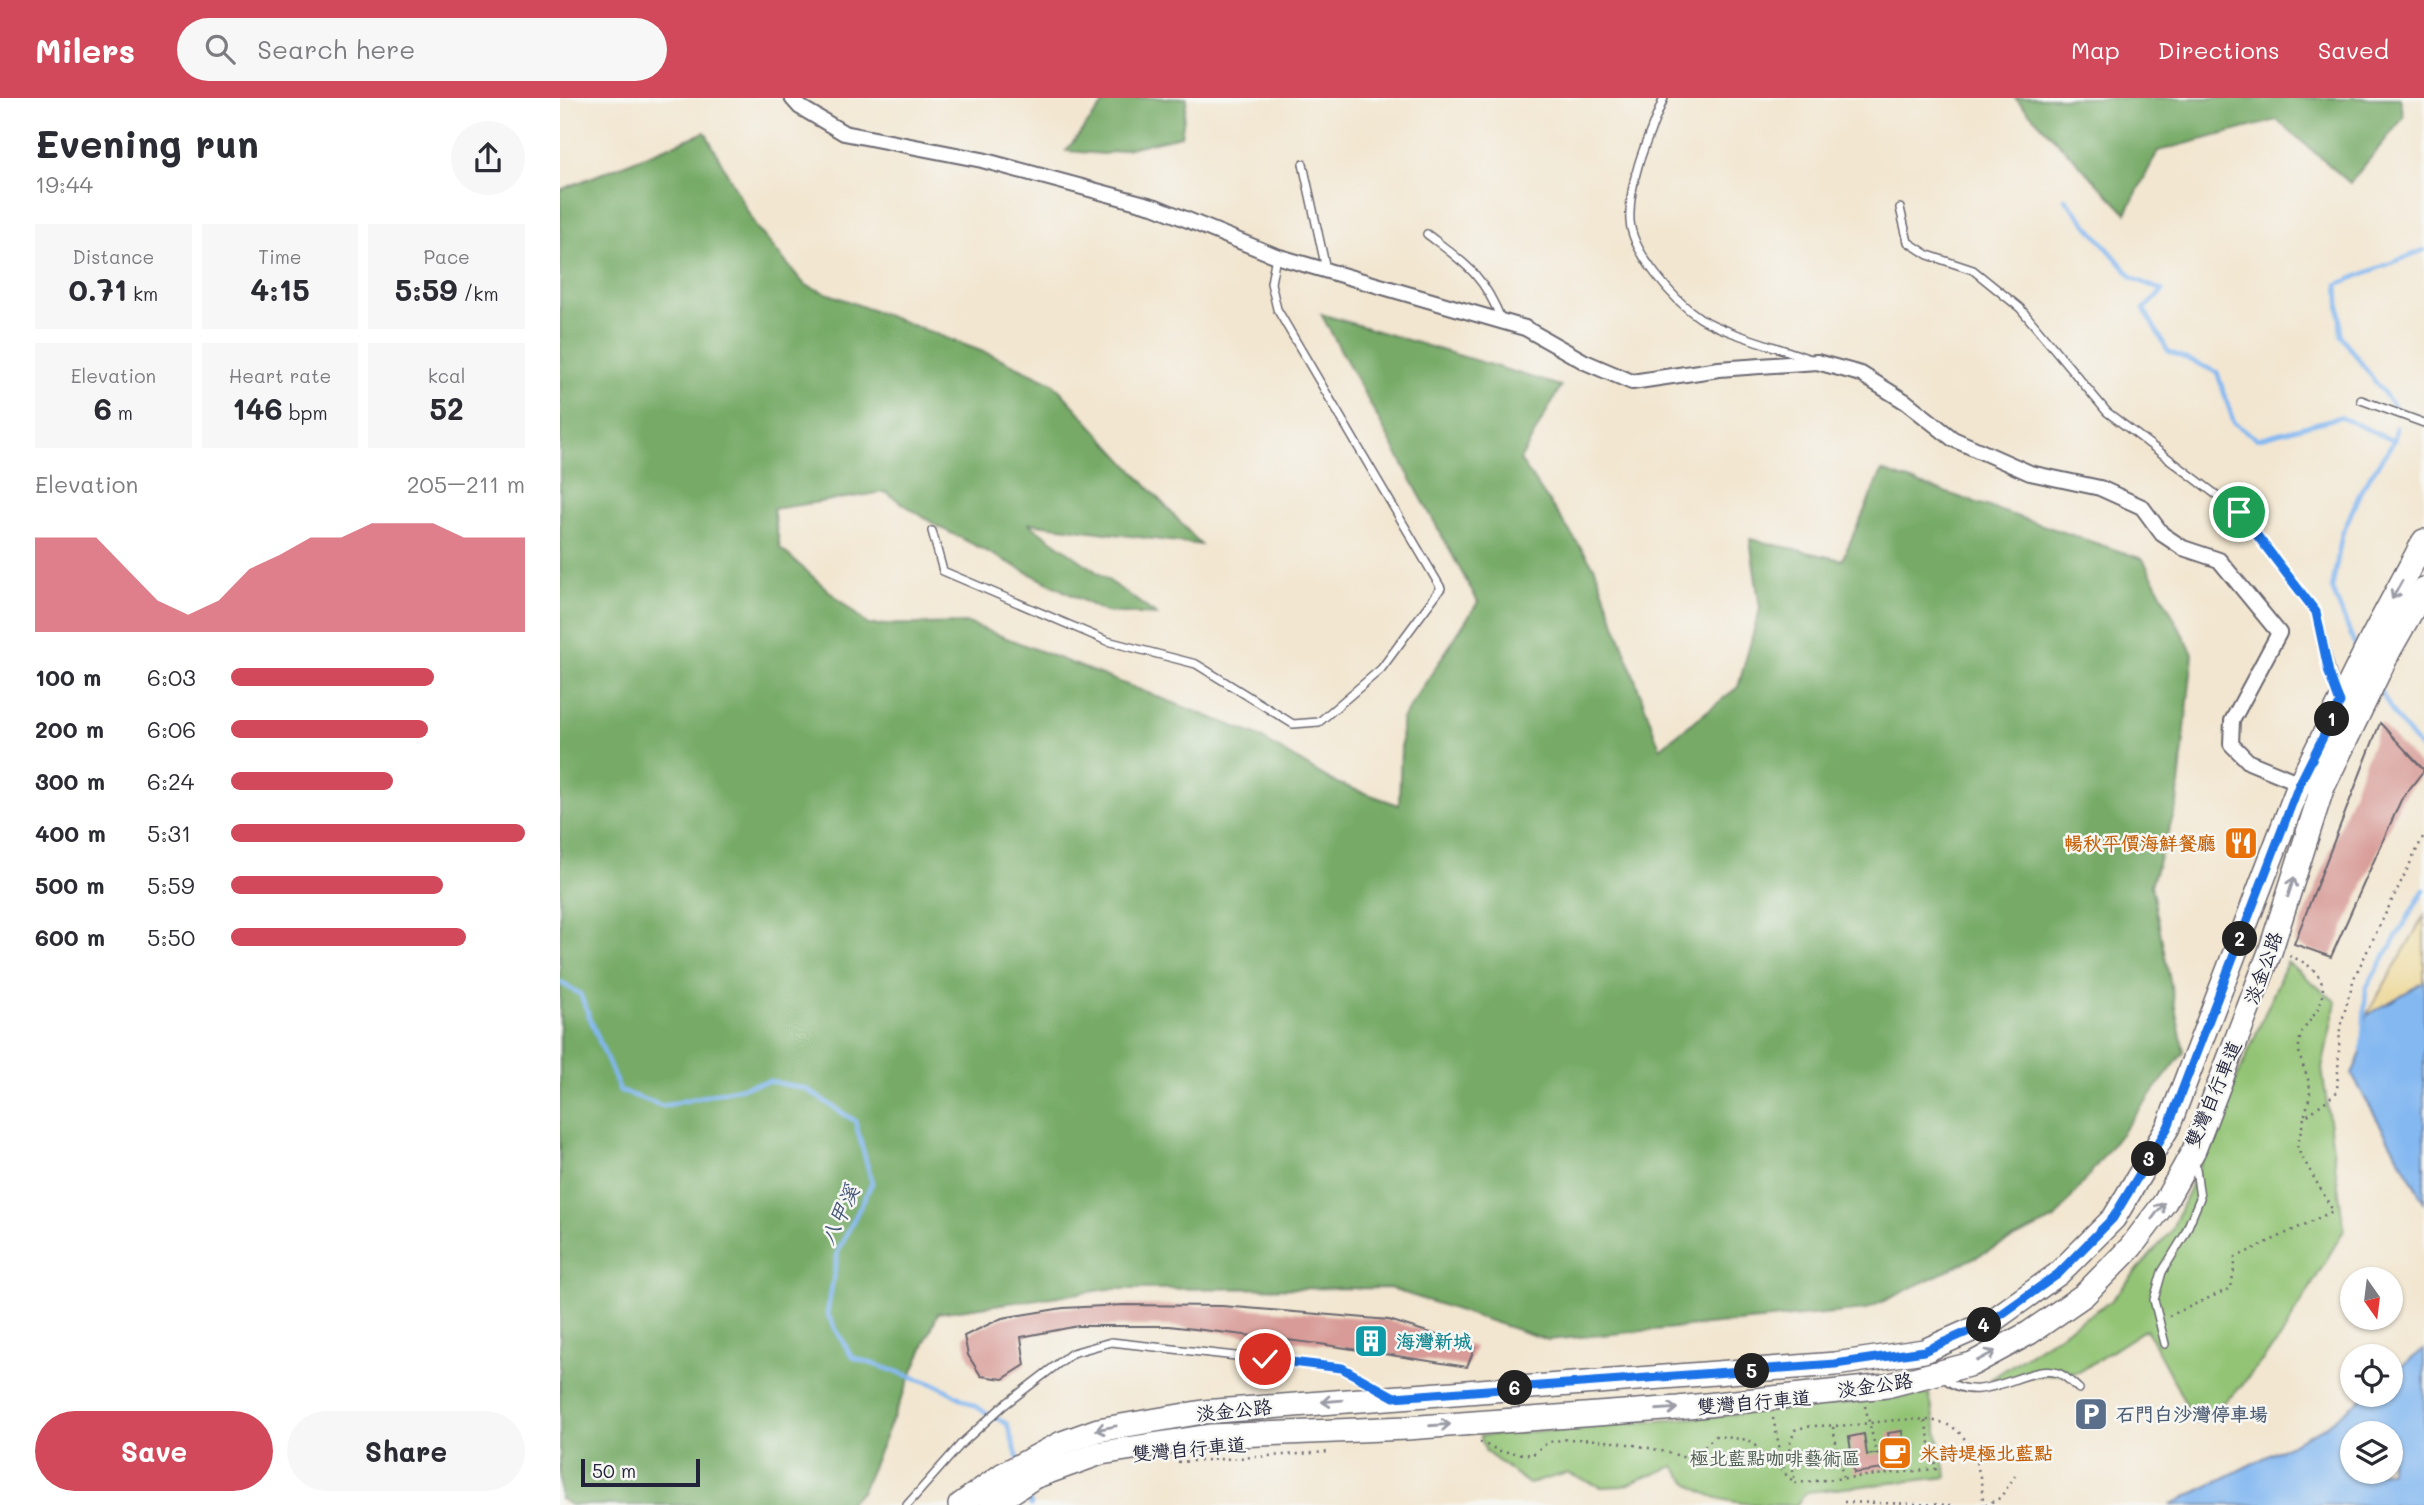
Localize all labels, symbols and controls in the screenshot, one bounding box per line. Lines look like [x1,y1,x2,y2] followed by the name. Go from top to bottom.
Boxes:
[177,18,667,81] search box
[35,28,135,71] text: Milers
[201,30,239,68] icon: search
[257,32,415,66] text: Search here
[2071,34,2120,65] text: Map
[2158,34,2280,65] text: Directions
[2318,34,2389,65] text: Saved
[35,118,259,168] text: Evening run
[451,121,525,195] button: share
[35,169,93,199] text: 19:44
[72,244,154,269] text: Distance
[258,244,302,269] text: Time
[423,244,470,269] text: Pace
[68,269,127,309] text: 0.71
[250,269,310,309] text: 4:15
[395,269,457,309] text: 5:59
[127,281,158,306] text: km
[457,281,499,306] text: /km
[71,363,156,388] text: Elevation
[229,363,331,388] text: Heart rate
[428,363,466,388] text: kcal
[94,388,112,428] text: 6
[232,388,283,428] text: 146
[430,388,464,428] text: 52
[112,400,133,425] text: m
[283,400,328,425] text: bpm
[35,469,138,499] text: Elevation
[407,469,525,499] text: 205–211 m
[2209,482,2269,542] pin
[2220,493,2258,531] icon: arrive
[2390,580,2404,600] one-way arrow
[35,662,101,692] text: 100 m
[147,662,196,692] text: 6:03
[2314,702,2350,736] pin: 1
[2327,706,2336,731] text: 1
[35,714,104,744] text: 200 m
[147,714,196,744] text: 6:06
[35,766,105,796] text: 300 m
[147,766,194,796] text: 6:24
[35,818,106,848] text: 400 m
[147,818,191,848] text: 5:31
[2222,824,2260,862] restaurant icon: 暢秋平價海鮮餐廳
[2064,830,2216,855] place label: 暢秋平價海鮮餐廳
[35,870,105,900] text: 500 m
[147,870,195,900] text: 5:59
[2285,876,2298,898] one-way arrow
[35,922,105,952] text: 600 m
[147,922,195,952] text: 5:50
[2222,922,2258,956] pin: 2
[2234,926,2245,951] text: 2
[2238,928,2287,1008] street label: 淡金公路
[2179,1036,2246,1151] street label: 雙灣自行車道
[2132,1142,2166,1176] pin: 3
[2143,1146,2154,1171] text: 3
[813,1179,865,1249] water label: 八甲溪
[2150,1202,2165,1221] one-way arrow
[2340,1267,2403,1330] north arrow
[2340,1267,2403,1484] map controls
[1966,1308,2002,1342] pin: 4
[1977,1312,1990,1337] text: 4
[1352,1322,1390,1360] building icon: 海灣新城
[1396,1328,1472,1353] place label: 海灣新城
[1235,1329,1295,1389] pin
[1246,1340,1284,1378] icon: check
[2340,1344,2403,1407] button: locate
[1975,1349,1996,1362] one-way arrow
[1734,1354,1770,1388] pin: 5
[1746,1358,1757,1383] text: 5
[1836,1367,1914,1402] street label: 淡金公路
[1497,1370,1532,1406] pin: 6
[1509,1375,1520,1400] text: 6
[1696,1384,1812,1419] street label: 雙灣自行車道
[1195,1393,1273,1426] street label: 淡金公路
[1321,1395,1344,1408] one-way arrow
[2072,1395,2110,1433] parking icon: 石門白沙灣停車場
[2116,1401,2268,1426] place label: 石門白沙灣停車場
[1655,1402,1677,1415] one-way arrow
[35,1411,273,1491] button: Save
[287,1411,525,1491] button: Share
[1428,1418,1451,1431] one-way arrow
[2340,1421,2403,1484] button: layers
[1095,1422,1118,1436] one-way arrow
[1131,1431,1247,1466] street label: 雙灣自行車道
[1876,1434,1914,1472] cafe icon: 米詩堤極北藍點
[1920,1440,2053,1465] place label: 米詩堤極北藍點
[1689,1445,1861,1470] park label: 極北藍點咖啡藝術區
[581,1456,700,1488] scale bar
[592,1458,636,1483] text: 50 m

